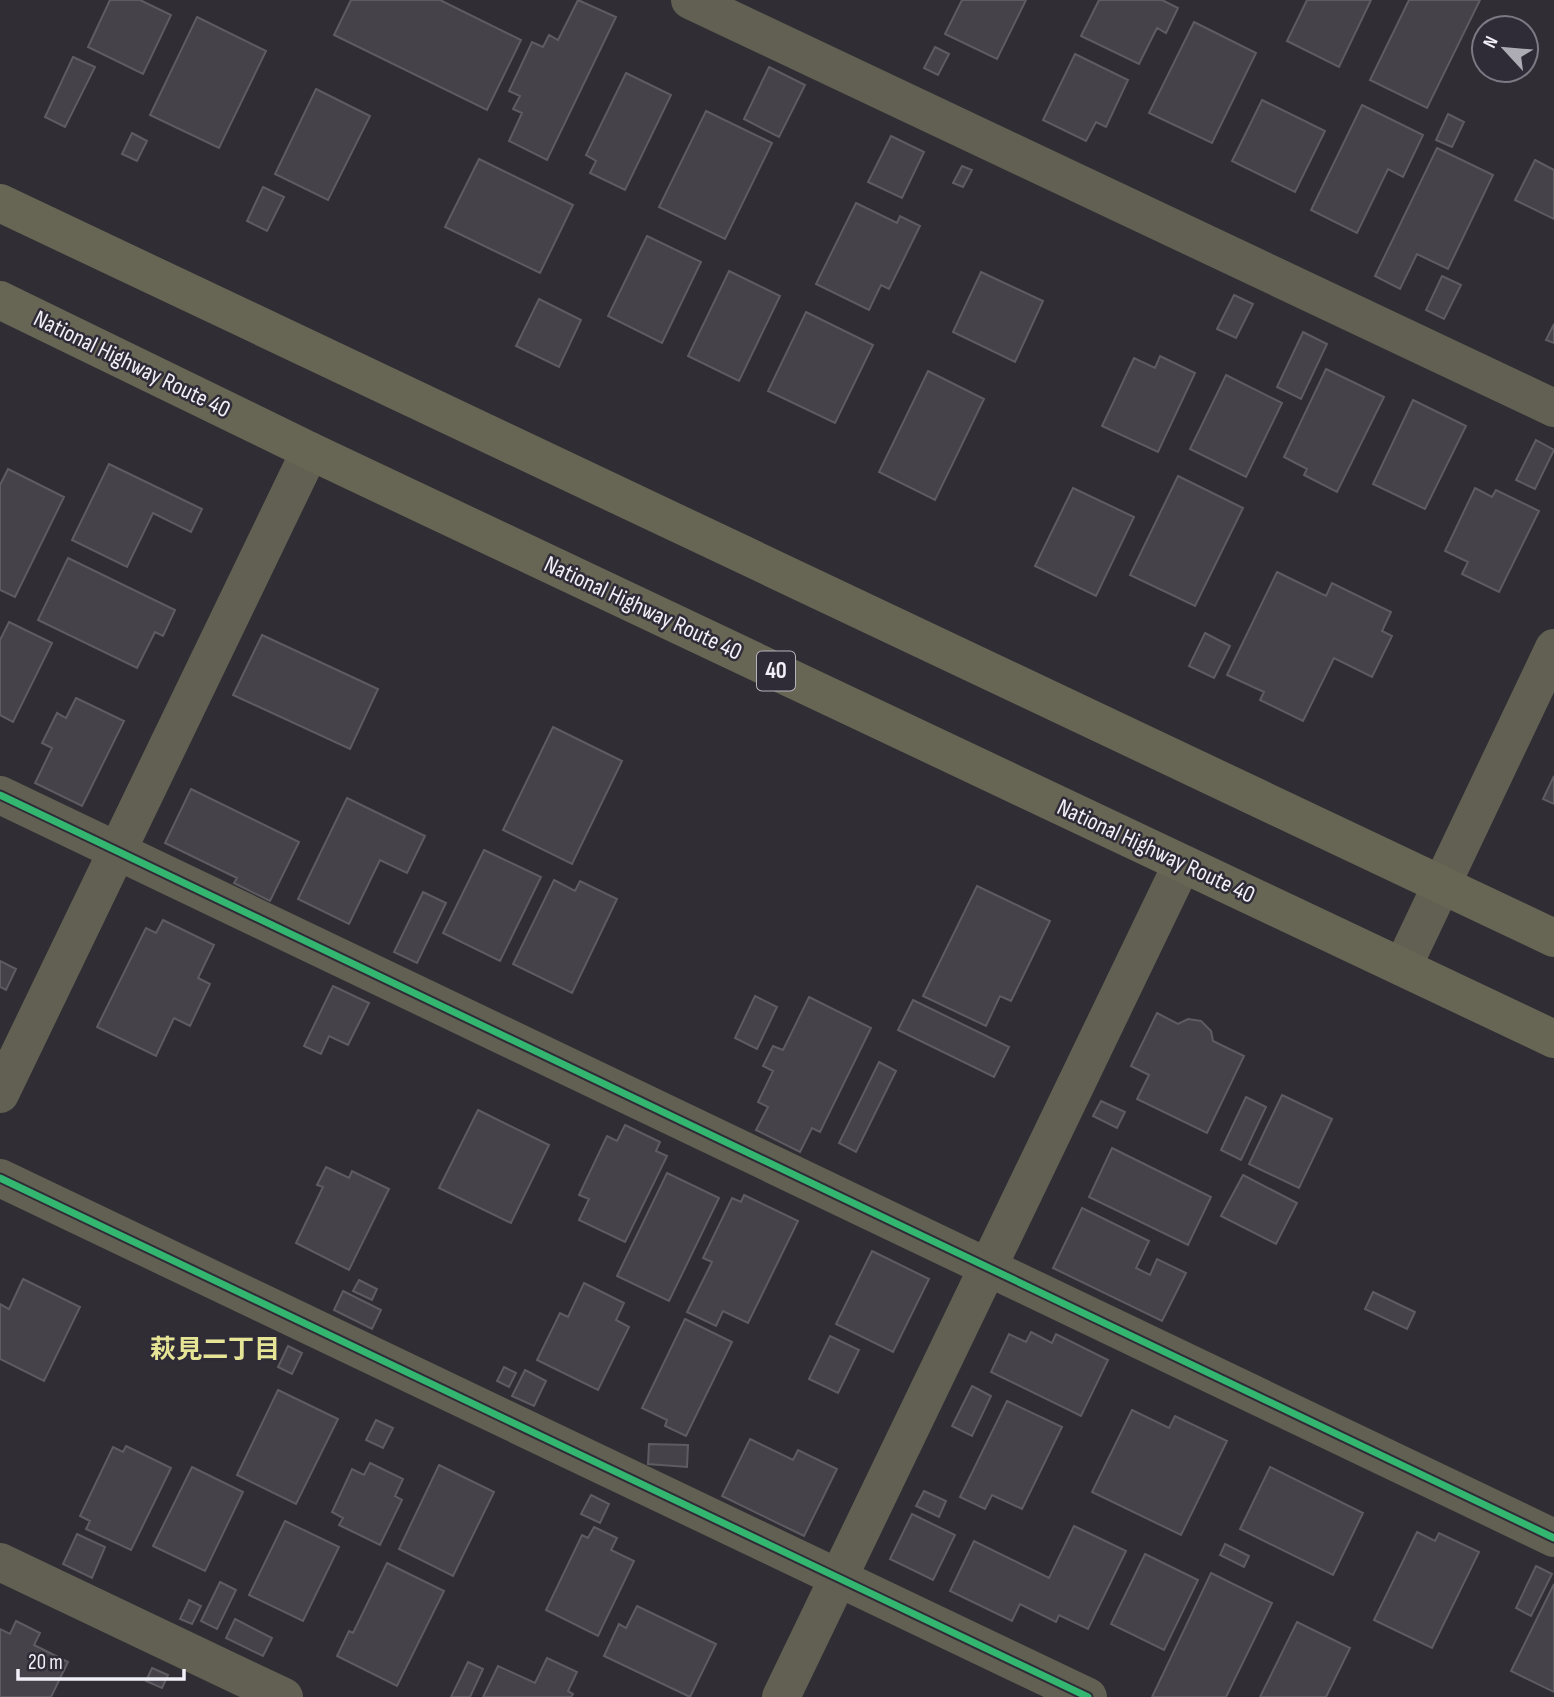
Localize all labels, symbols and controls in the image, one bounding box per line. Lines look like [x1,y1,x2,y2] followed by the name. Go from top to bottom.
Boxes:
[1470,14,1540,84] north arrow
[1479,33,1504,52] text: N
[29,304,235,424] street label: National Highway Route 40
[539,549,747,667] street label: National Highway Route 40
[757,652,795,691] road number: 40
[1052,792,1260,910] street label: National Highway Route 40
[150,1335,280,1366] district label: 萩見二丁目
[18,1638,184,1682] scale bar
[28,1650,63,1675] text: 20 m

